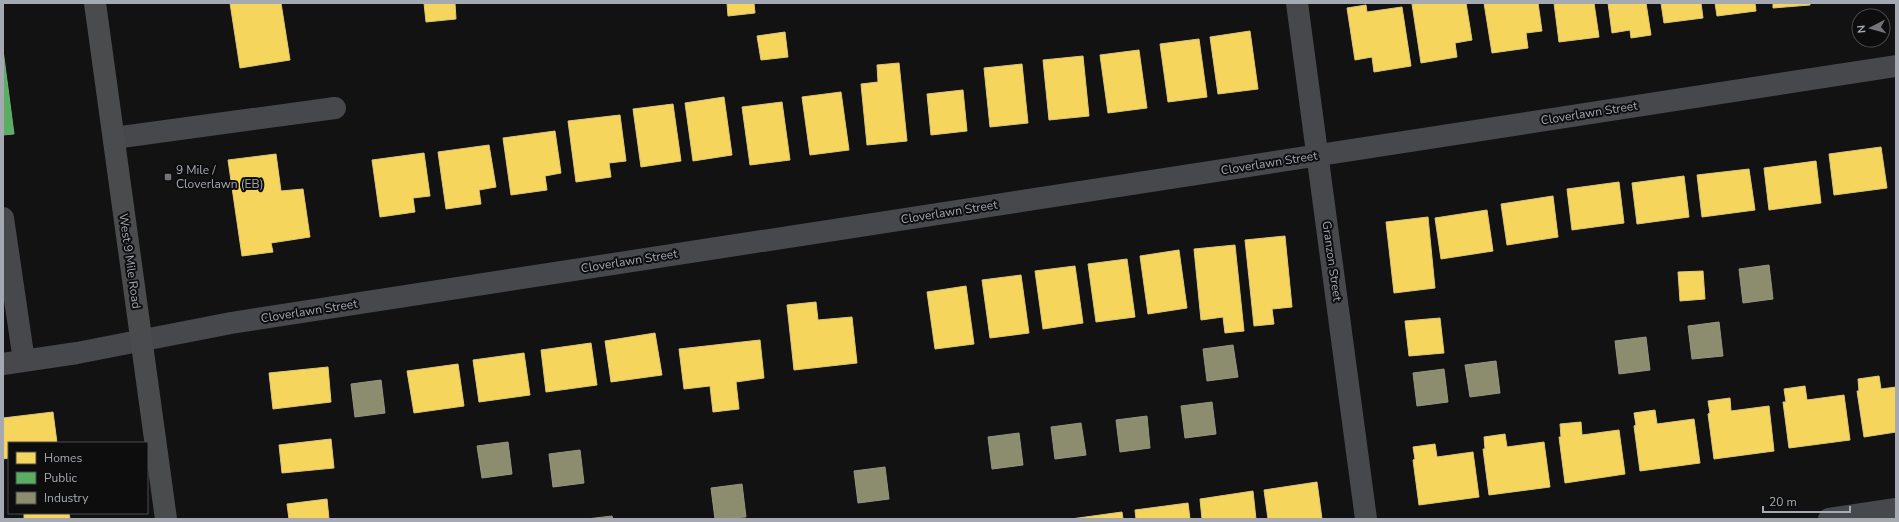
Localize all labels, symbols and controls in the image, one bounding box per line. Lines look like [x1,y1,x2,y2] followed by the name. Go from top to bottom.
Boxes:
[1851,8,1891,48] north arrow
[1854,24,1869,34] text: N
[1540,97,1639,129] street label: Cloverlawn Street
[1220,147,1319,179] street label: Cloverlawn Street
[176,162,263,192] place label: 9 Mile / Cloverlawn (EB)
[163,172,173,182] marker: 9 Mile / Cloverlawn (EB)
[900,196,999,228] street label: Cloverlawn Street
[115,212,145,310] street label: West 9 Mile Road
[1318,220,1346,303] street label: Granzon Street
[580,245,679,277] street label: Cloverlawn Street
[260,295,359,327] street label: Cloverlawn Street
[8,442,148,514] legend
[44,450,82,466] text: Homes
[44,470,78,486] text: Public
[1763,488,1850,514] scale bar
[44,490,89,506] text: Industry
[1769,494,1797,510] text: 20 m

